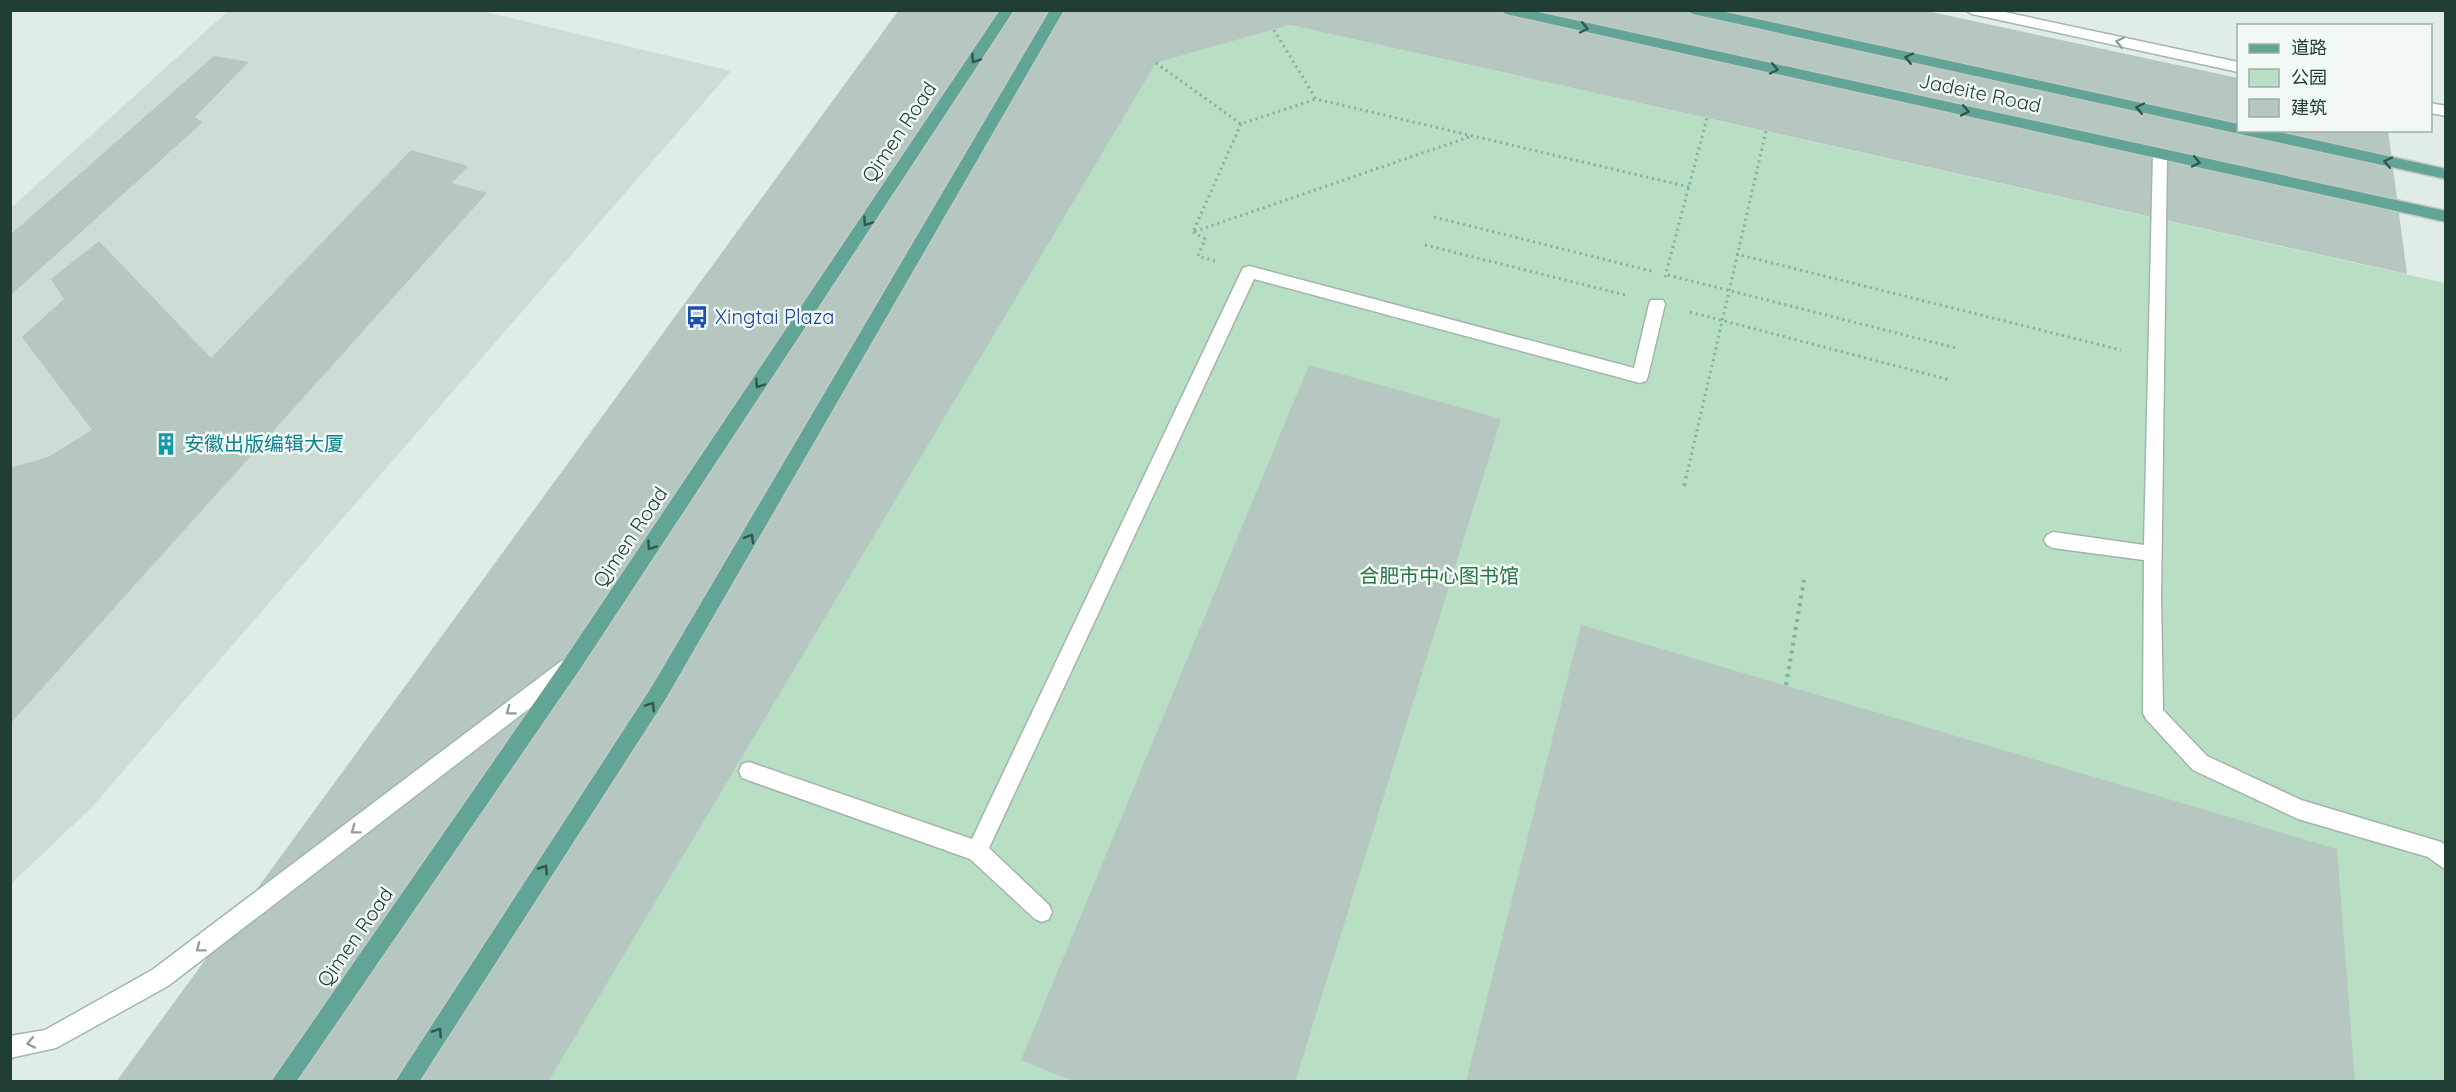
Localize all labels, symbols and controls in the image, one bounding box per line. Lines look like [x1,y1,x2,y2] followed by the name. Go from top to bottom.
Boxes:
[1578,20,1588,33] one-way arrow
[2237,24,2432,132] legend
[2115,36,2125,49] one-way arrow
[2291,36,2327,59] text: 道路
[971,52,982,63] one-way arrow
[1904,52,1914,65] one-way arrow
[1769,62,1779,75] one-way arrow
[2291,66,2327,89] text: 公园
[1917,67,2044,118] street label: Jadeite Road
[856,77,941,187] street label: Qimen Road
[2291,96,2327,119] text: 建筑
[2136,102,2146,115] one-way arrow
[1959,104,1969,117] one-way arrow
[2191,155,2201,168] one-way arrow
[2384,156,2394,169] one-way arrow
[863,215,874,226] one-way arrow
[684,304,710,330] bus stop icon: Xingtai Plaza
[715,304,834,329] place label: Xingtai Plaza
[755,377,766,388] one-way arrow
[153,431,179,457] building icon: 安徽出版编辑大厦
[184,431,344,456] place label: 安徽出版编辑大厦
[587,482,672,592] street label: Qimen Road
[742,534,754,544] one-way arrow
[647,540,658,551] one-way arrow
[1359,563,1519,588] park label: 合肥市中心图书馆
[644,702,655,713] one-way arrow
[506,704,517,715] one-way arrow
[351,822,362,833] one-way arrow
[537,865,549,875] one-way arrow
[311,882,398,991] street label: Qimen Road
[195,940,206,951] one-way arrow
[431,1028,442,1039] one-way arrow
[27,1036,37,1049] one-way arrow

